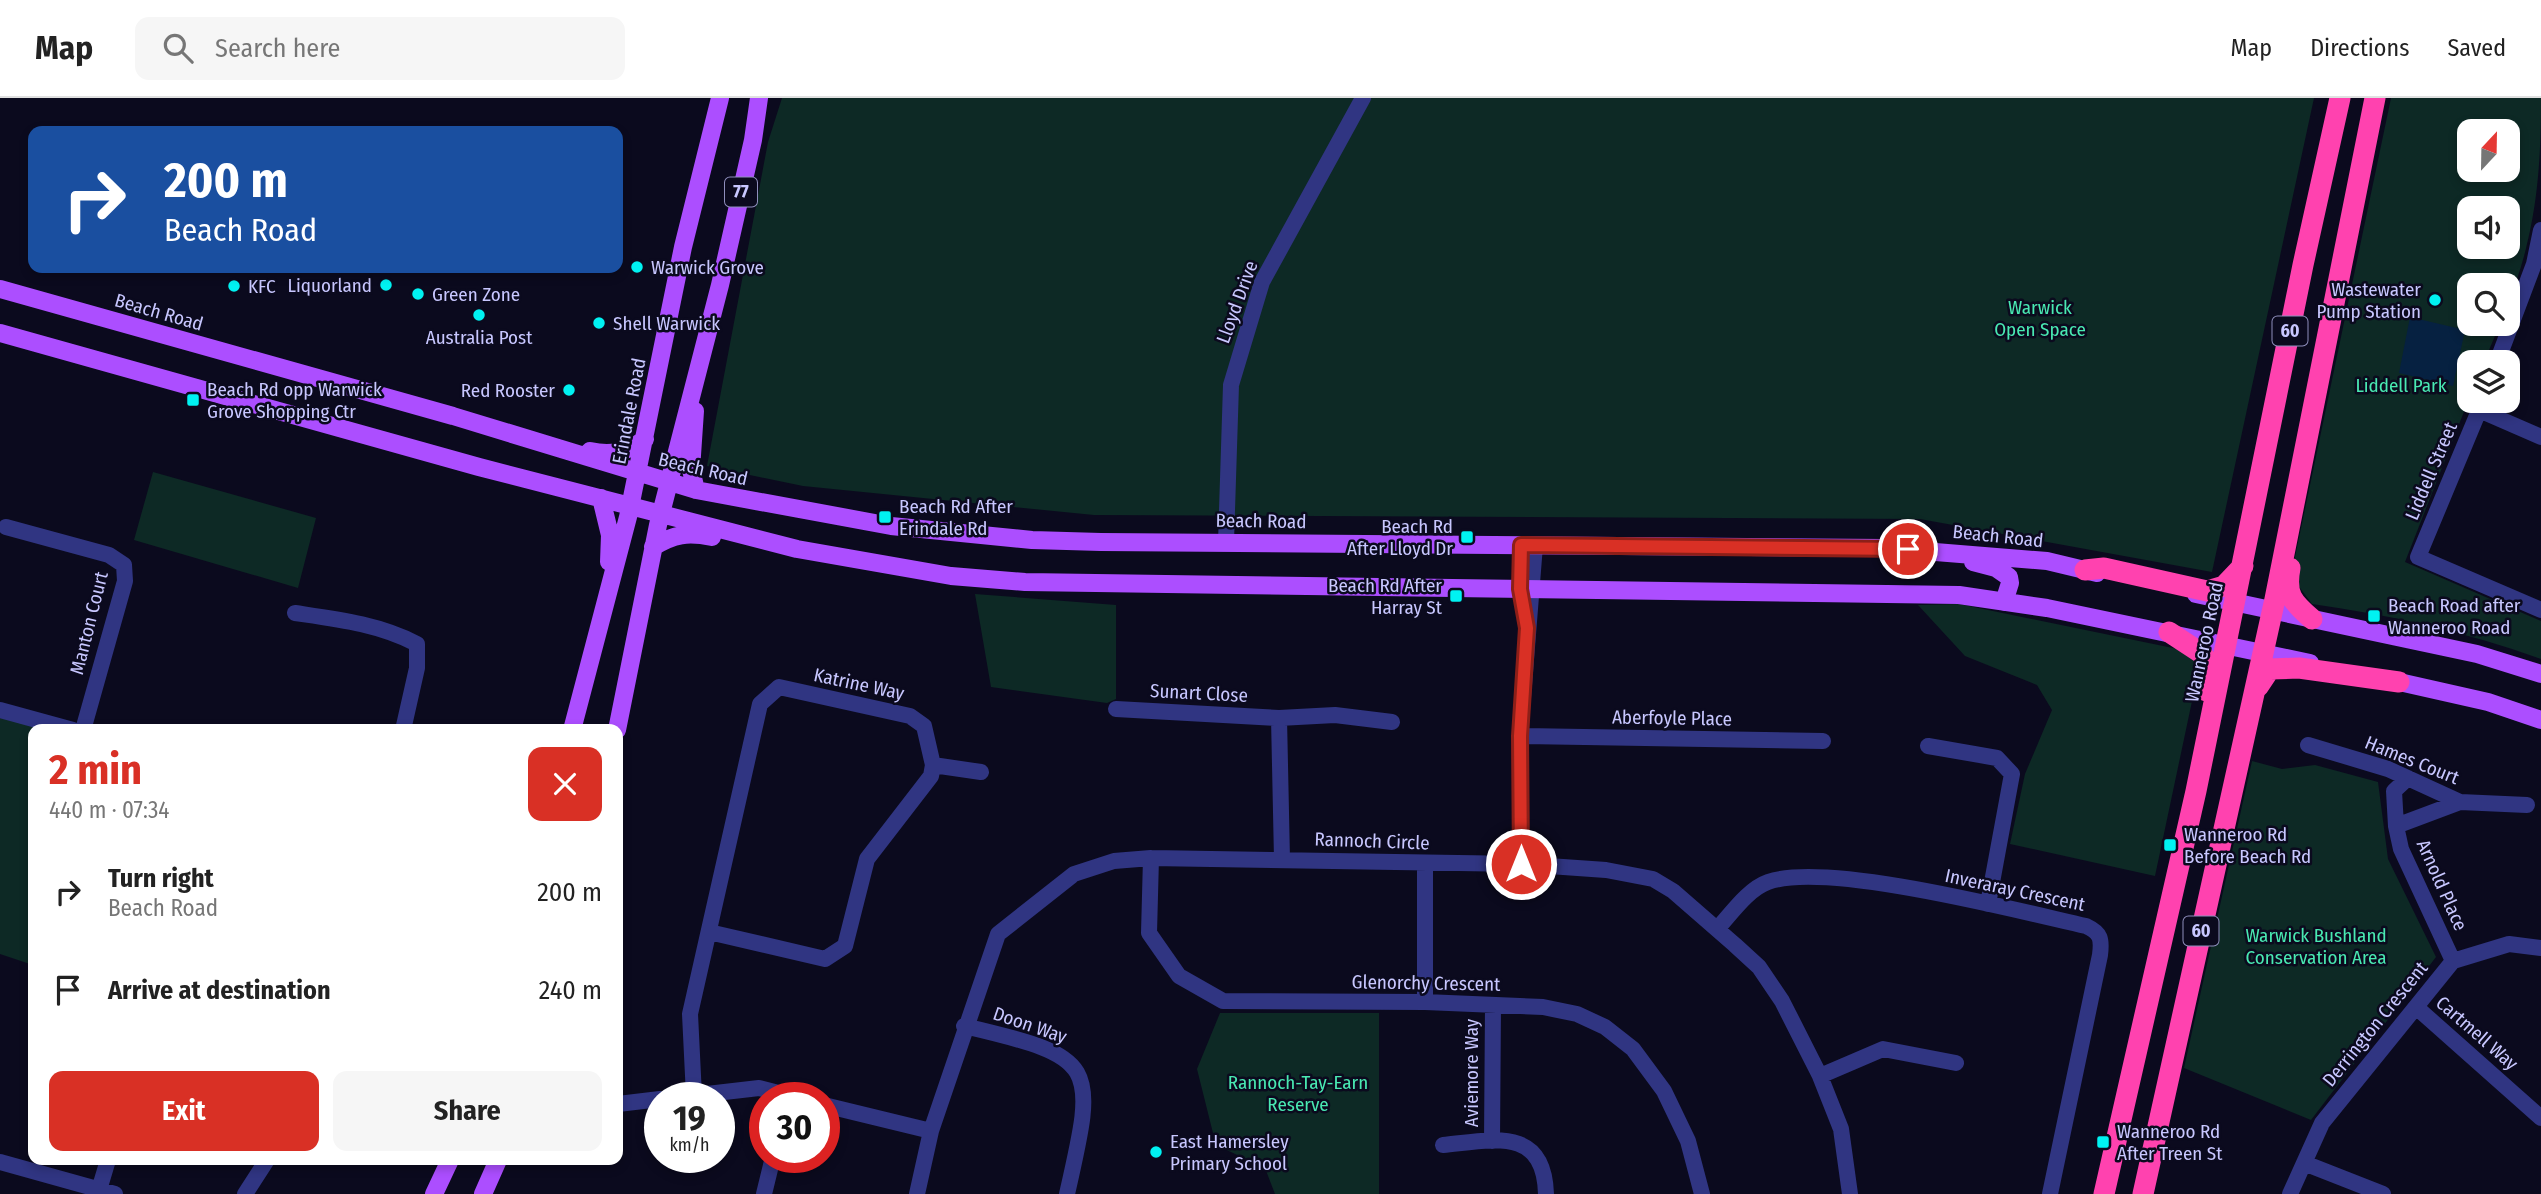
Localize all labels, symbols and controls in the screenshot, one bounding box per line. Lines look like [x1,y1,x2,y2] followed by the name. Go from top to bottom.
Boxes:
[135,17,625,80] search box
[35,28,93,68] text: Map
[159,29,197,67] icon: search
[215,33,340,64] text: Search here
[2231,34,2272,62] text: Map
[2310,34,2409,62] text: Directions
[2447,34,2506,62] text: Saved
[2457,119,2520,182] north arrow
[2457,119,2520,413] map controls
[164,151,288,210] text: 200 m
[49,154,140,245] icon: right
[725,178,757,206] road number: 77
[2457,196,2520,259] button: sound
[164,211,317,249] text: Beach Road
[651,256,764,279] place label: Warwick Grove
[1211,258,1263,346] street label: Lloyd Drive
[629,259,645,275] marker: Warwick Grove
[2457,273,2520,336] button: search
[288,274,372,297] place label: Liquorland
[248,275,276,298] place label: KFC
[378,277,394,293] marker: Liquorland
[226,278,242,294] marker: KFC
[2317,278,2421,323] place label: Wastewater Pump Station
[432,283,520,306] place label: Green Zone
[410,286,426,302] marker: Green Zone
[112,288,206,336] street label: Beach Road
[2427,292,2443,308] marker: Wastewater Pump Station
[1994,296,2086,341] park label: Warwick Open Space
[471,307,487,323] marker: Australia Post
[613,312,720,335] place label: Shell Warwick
[591,315,607,331] marker: Shell Warwick
[2272,316,2308,345] road number: 60
[426,326,533,349] place label: Australia Post
[2457,350,2520,413] button: layers
[607,356,651,466] street label: Erindale Road
[2355,374,2447,397] park label: Liddell Park
[207,378,382,423] place label: Beach Rd opp Warwick Grove Shopping Ctr
[461,379,555,402] place label: Red Rooster
[561,382,577,398] marker: Red Rooster
[185,392,201,408] marker: Beach Rd opp Warwick Grove Shopping Ctr
[2400,418,2462,523] street label: Liddell Street
[656,448,750,490] street label: Beach Road
[899,495,1013,540] place label: Beach Rd After Erindale Rd
[877,509,893,525] marker: Beach Rd After Erindale Rd
[1215,509,1307,533] street label: Beach Road
[1347,515,1453,560] place label: Beach Rd After Lloyd Dr
[1878,519,1938,579] pin
[1952,520,2044,552] street label: Beach Road
[1459,529,1475,545] marker: Beach Rd After Lloyd Dr
[1889,530,1927,568] icon: arrive
[65,568,113,677] street label: Manton Court
[1328,574,1443,619] place label: Beach Rd After Harray St
[2180,580,2228,704] street label: Wanneroo Road
[1448,588,1464,604] marker: Beach Rd After Harray St
[2388,594,2521,639] place label: Beach Road after Wanneroo Road
[2366,608,2382,624] marker: Beach Road after Wanneroo Road
[812,663,907,705] street label: Katrine Way
[1150,679,1248,707] street label: Sunart Close
[1612,705,1732,731] street label: Aberfoyle Place
[2362,731,2463,790] street label: Hames Court
[49,745,142,795] text: 2 min
[528,747,602,821] button: close
[49,796,169,824] text: 440 m · 07:34
[2184,823,2311,868] place label: Wanneroo Rd Before Beach Rd
[1314,827,1430,855] street label: Rannoch Circle
[1484,827,1558,901] position arrow
[2412,836,2472,934] street label: Arnold Place
[2162,837,2178,853] marker: Wanneroo Rd Before Beach Rd
[108,863,214,894] text: Turn right
[1943,864,2088,916] street label: Inveraray Crescent
[49,873,87,911] icon: right
[537,877,602,908] text: 200 m
[108,894,218,922] text: Beach Road
[2184,916,2218,946] road number: 60
[2245,924,2387,969] park label: Warwick Bushland Conservation Area
[2318,956,2433,1091] street label: Derrington Crescent
[1352,970,1501,996] street label: Glenorchy Crescent
[49,971,87,1009] icon: arrive
[108,975,331,1006] text: Arrive at destination
[539,975,602,1006] text: 240 m
[2431,991,2523,1075] street label: Cartmell Way
[990,1002,1070,1049] street label: Doon Way
[1460,1018,1483,1127] street label: Aviemore Way
[49,1071,319,1151] button: Exit
[333,1071,602,1151] button: Share
[1228,1071,1368,1116] park label: Rannoch-Tay-Earn Reserve
[749,1082,840,1173] speed limit sign: 30
[673,1097,706,1139] text: 19
[2117,1120,2223,1165] place label: Wanneroo Rd After Treen St
[1170,1130,1289,1175] place label: East Hamersley Primary School
[669,1134,710,1156] text: km/h
[2095,1134,2111,1150] marker: Wanneroo Rd After Treen St
[1148,1144,1164,1160] marker: East Hamersley Primary School

